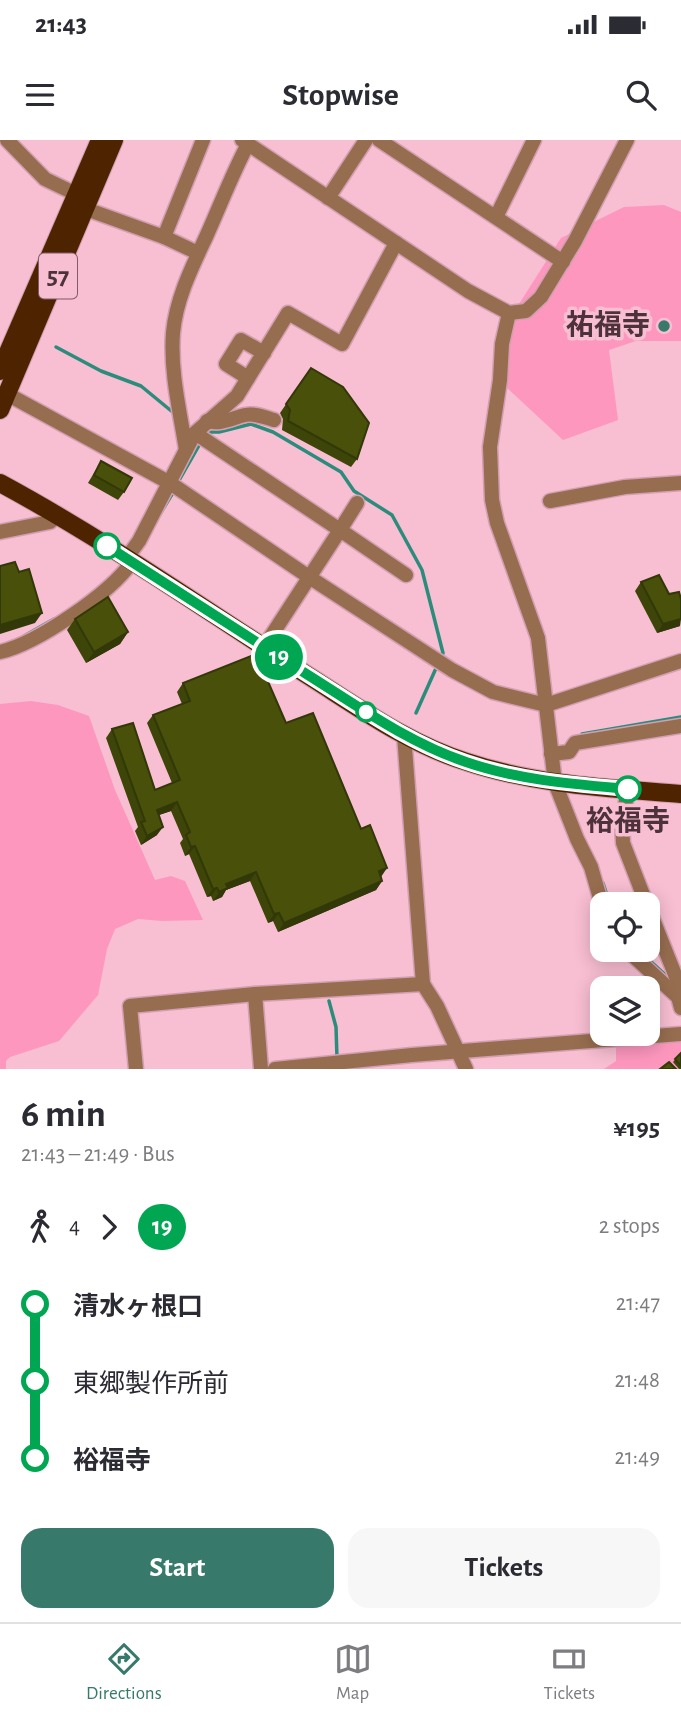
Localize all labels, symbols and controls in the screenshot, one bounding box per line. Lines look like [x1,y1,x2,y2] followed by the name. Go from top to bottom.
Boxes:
[35,11,87,37] text: 21:43
[21,76,59,114] icon: menu
[622,76,660,114] icon: search
[282,79,399,111] text: Stopwise
[39,253,77,298] road number: 57
[566,309,650,340] place label: 祐福寺
[656,318,672,334] marker: 祐福寺
[94,533,120,559] unlabelled marker
[247,634,310,680] line badge: 19
[269,645,289,669] text: 19
[356,702,376,722] unlabelled marker
[615,776,641,802] marker: 裕福寺
[586,805,670,836] place label: 裕福寺
[590,892,660,1046] map controls
[590,892,660,962] button: locate
[590,976,660,1046] button: layers
[21,1096,106,1134] text: 6 min
[613,1115,660,1141] text: ¥195
[21,1143,175,1166] text: 21:43 – 21:49 · Bus
[21,1208,59,1246] icon: walk
[90,1208,128,1246] icon: forward
[69,1215,80,1238] text: 4
[152,1215,172,1239] text: 19
[599,1215,660,1238] text: 2 stops
[616,1292,660,1315] text: 21:47
[73,1294,203,1320] text: 清水ヶ根口
[614,1369,660,1392] text: 21:48
[73,1371,229,1397] text: 東郷製作所前
[614,1446,660,1469] text: 21:49
[73,1448,151,1474] text: 裕福寺
[21,1528,334,1608] button: Start
[348,1528,660,1608] button: Tickets
[86,1640,162,1705] tab: Directions
[334,1640,372,1705] tab: Map
[544,1640,595,1705] tab: Tickets

